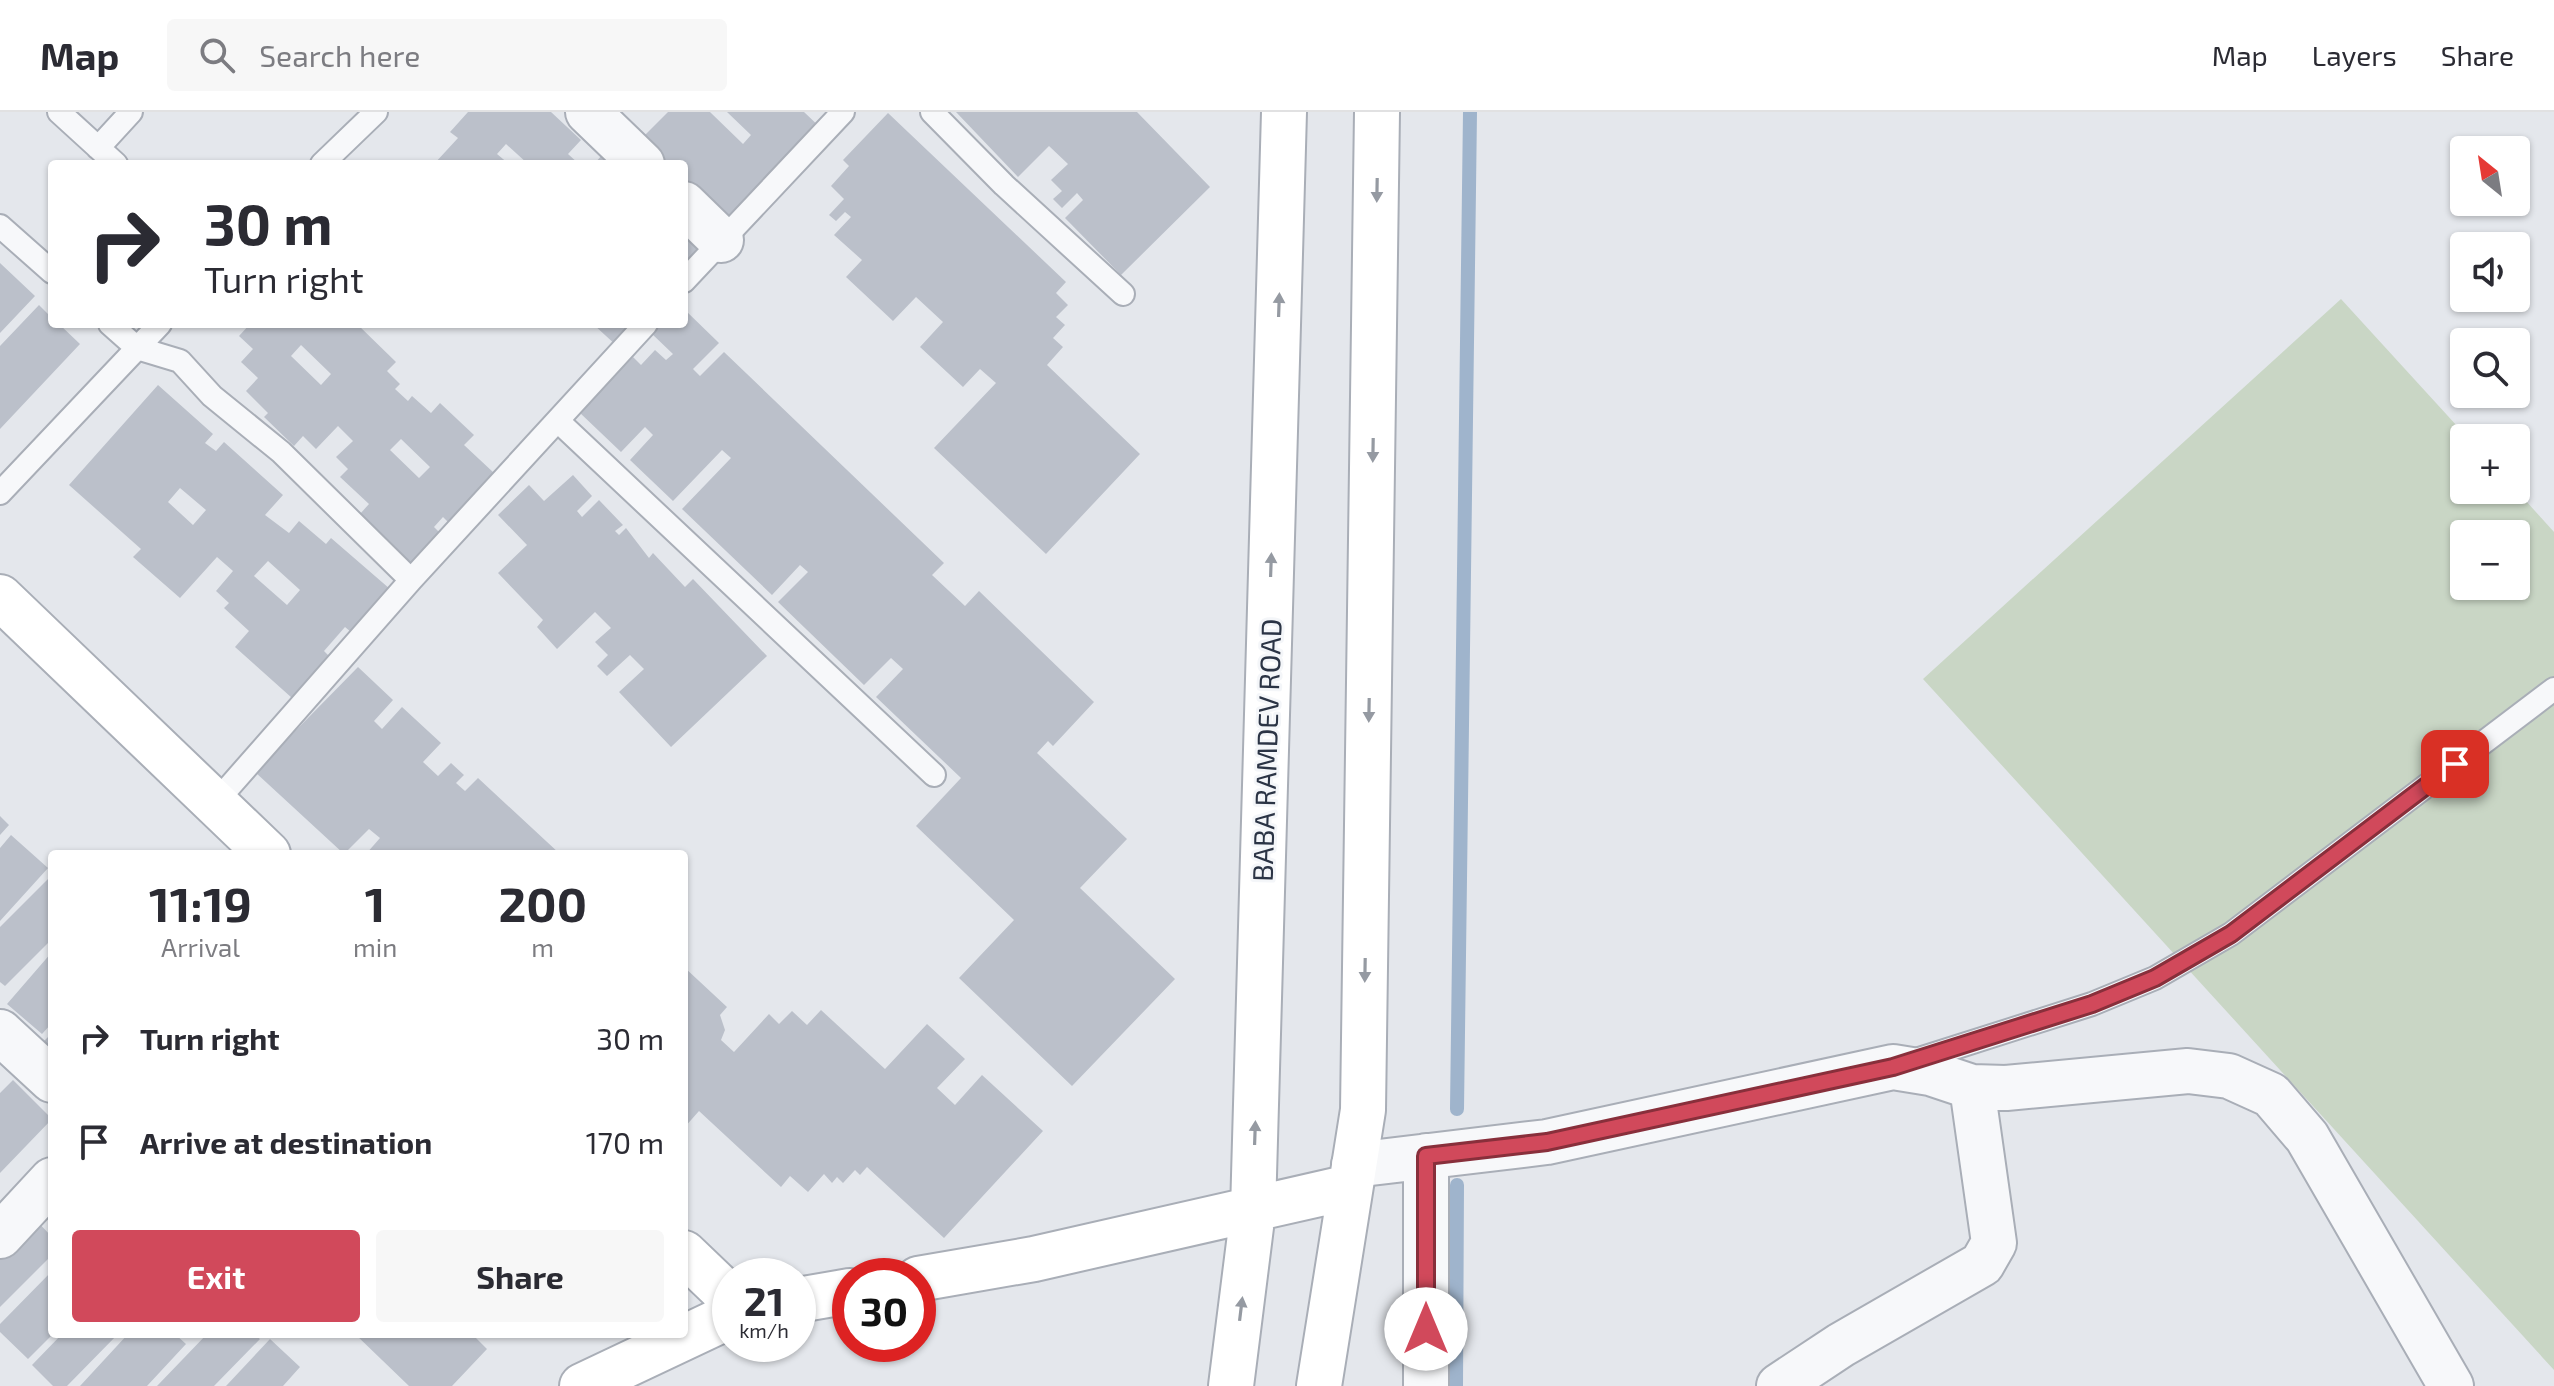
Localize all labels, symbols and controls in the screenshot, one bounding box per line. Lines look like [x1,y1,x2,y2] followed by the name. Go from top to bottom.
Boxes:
[167,19,727,91] search box
[40,32,119,78] text: Map
[195,33,239,77] icon: search
[259,37,420,73] text: Search here
[2212,38,2268,72] text: Map
[2312,38,2397,72] text: Layers
[2441,38,2514,72] text: Share
[2450,136,2530,216] north arrow
[2450,136,2530,600] map controls
[1371,178,1383,203] one-way arrow
[204,189,333,256] text: 30 m
[72,192,176,296] icon: right
[2450,232,2530,312] button: sound
[204,257,364,300] text: Turn right
[1272,292,1285,317] one-way arrow
[2450,328,2530,408] button: search
[2450,424,2530,504] button: +
[1367,438,1379,463] one-way arrow
[2450,520,2530,600] button: −
[1265,552,1278,577] one-way arrow
[1244,618,1288,882] street label: BABA RAMDEV ROAD
[1363,698,1375,723] one-way arrow
[2421,730,2489,798] pin
[2433,742,2477,786] icon: arrive
[149,874,252,932] text: 11:19
[365,874,386,932] text: 1
[498,874,587,932] text: 200
[161,931,240,962] text: Arrival
[353,931,397,962] text: min
[531,931,554,962] text: m
[1359,958,1371,983] one-way arrow
[72,1016,116,1060] icon: right
[140,1020,280,1056] text: Turn right
[596,1020,664,1056] text: 30 m
[72,1120,116,1164] icon: arrive
[1249,1120,1262,1145] one-way arrow
[140,1124,432,1160] text: Arrive at destination
[586,1124,664,1160] text: 170 m
[72,1230,360,1322] button: Exit
[376,1230,664,1322] button: Share
[832,1258,936,1362] speed limit sign: 30
[744,1276,784,1324] text: 21
[1384,1287,1468,1371] position arrow
[1235,1296,1248,1321] one-way arrow
[739,1318,789,1342] text: km/h

